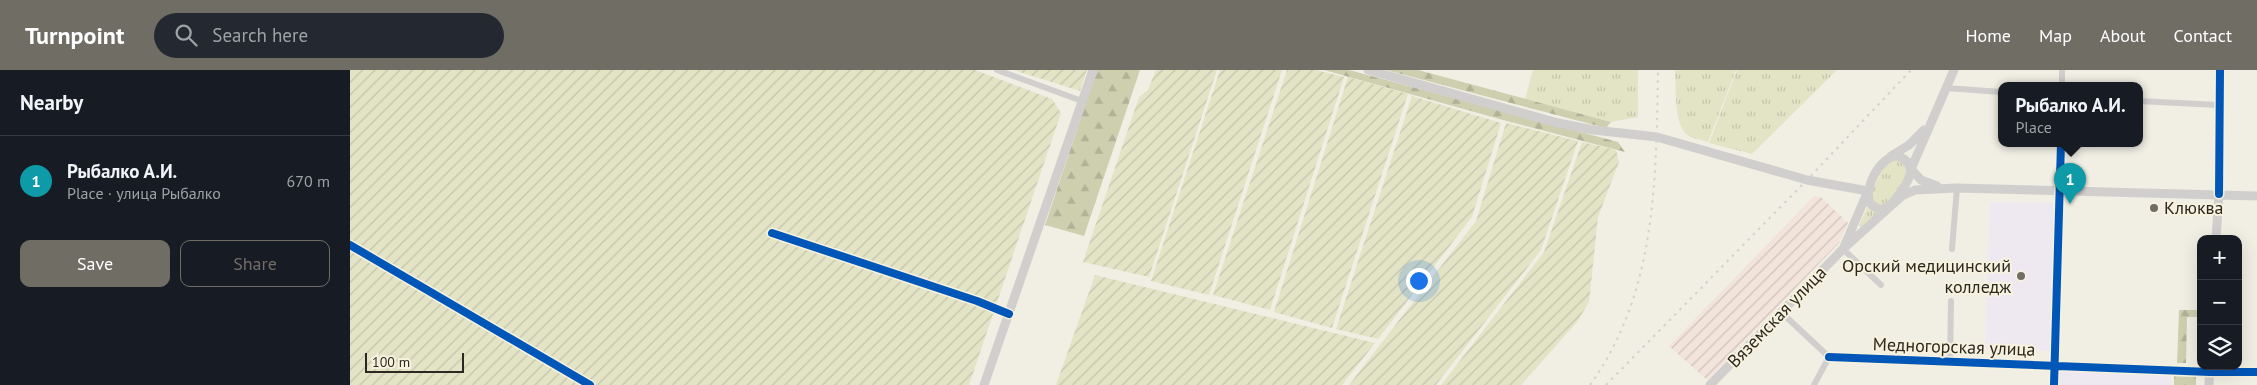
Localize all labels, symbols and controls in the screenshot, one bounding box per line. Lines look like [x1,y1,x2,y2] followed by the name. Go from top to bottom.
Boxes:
[154,13,504,58] search box
[25,20,124,51] text: Turnpoint
[172,21,200,49] icon: search
[212,23,308,47] text: Search here
[1965,24,2011,47] text: Home
[2039,24,2072,47] text: Map
[2100,24,2146,47] text: About
[2174,24,2232,47] text: Contact
[1998,82,2143,147] popup
[20,89,83,116] text: Nearby
[2015,93,2126,117] text: Рыбалко А.И.
[2015,117,2052,137] text: Place
[67,159,177,183] text: Рыбалко А.И.
[2054,163,2086,204] pin: 1
[31,171,41,191] text: 1
[287,171,330,191] text: 670 m
[67,183,221,203] text: Place · улица Рыбалко
[2164,196,2224,219] place label: Клюква
[2148,202,2160,214] marker: Клюква
[2197,235,2242,370] map controls
[2197,235,2242,280] button: +
[20,240,170,287] button: Save
[180,240,330,287] button: Share
[1842,254,2011,298] place label: Орский медицинский колледж
[1722,261,1831,372] street label: Вяземская улица
[1406,268,1432,294] your location
[2015,270,2027,282] marker: Орский медицинский колледж
[2197,280,2242,325] button: −
[2197,325,2242,370] button: layers
[1872,332,2036,361] street label: Медногорская улица
[365,350,464,373] scale bar
[372,353,410,371] text: 100 m

